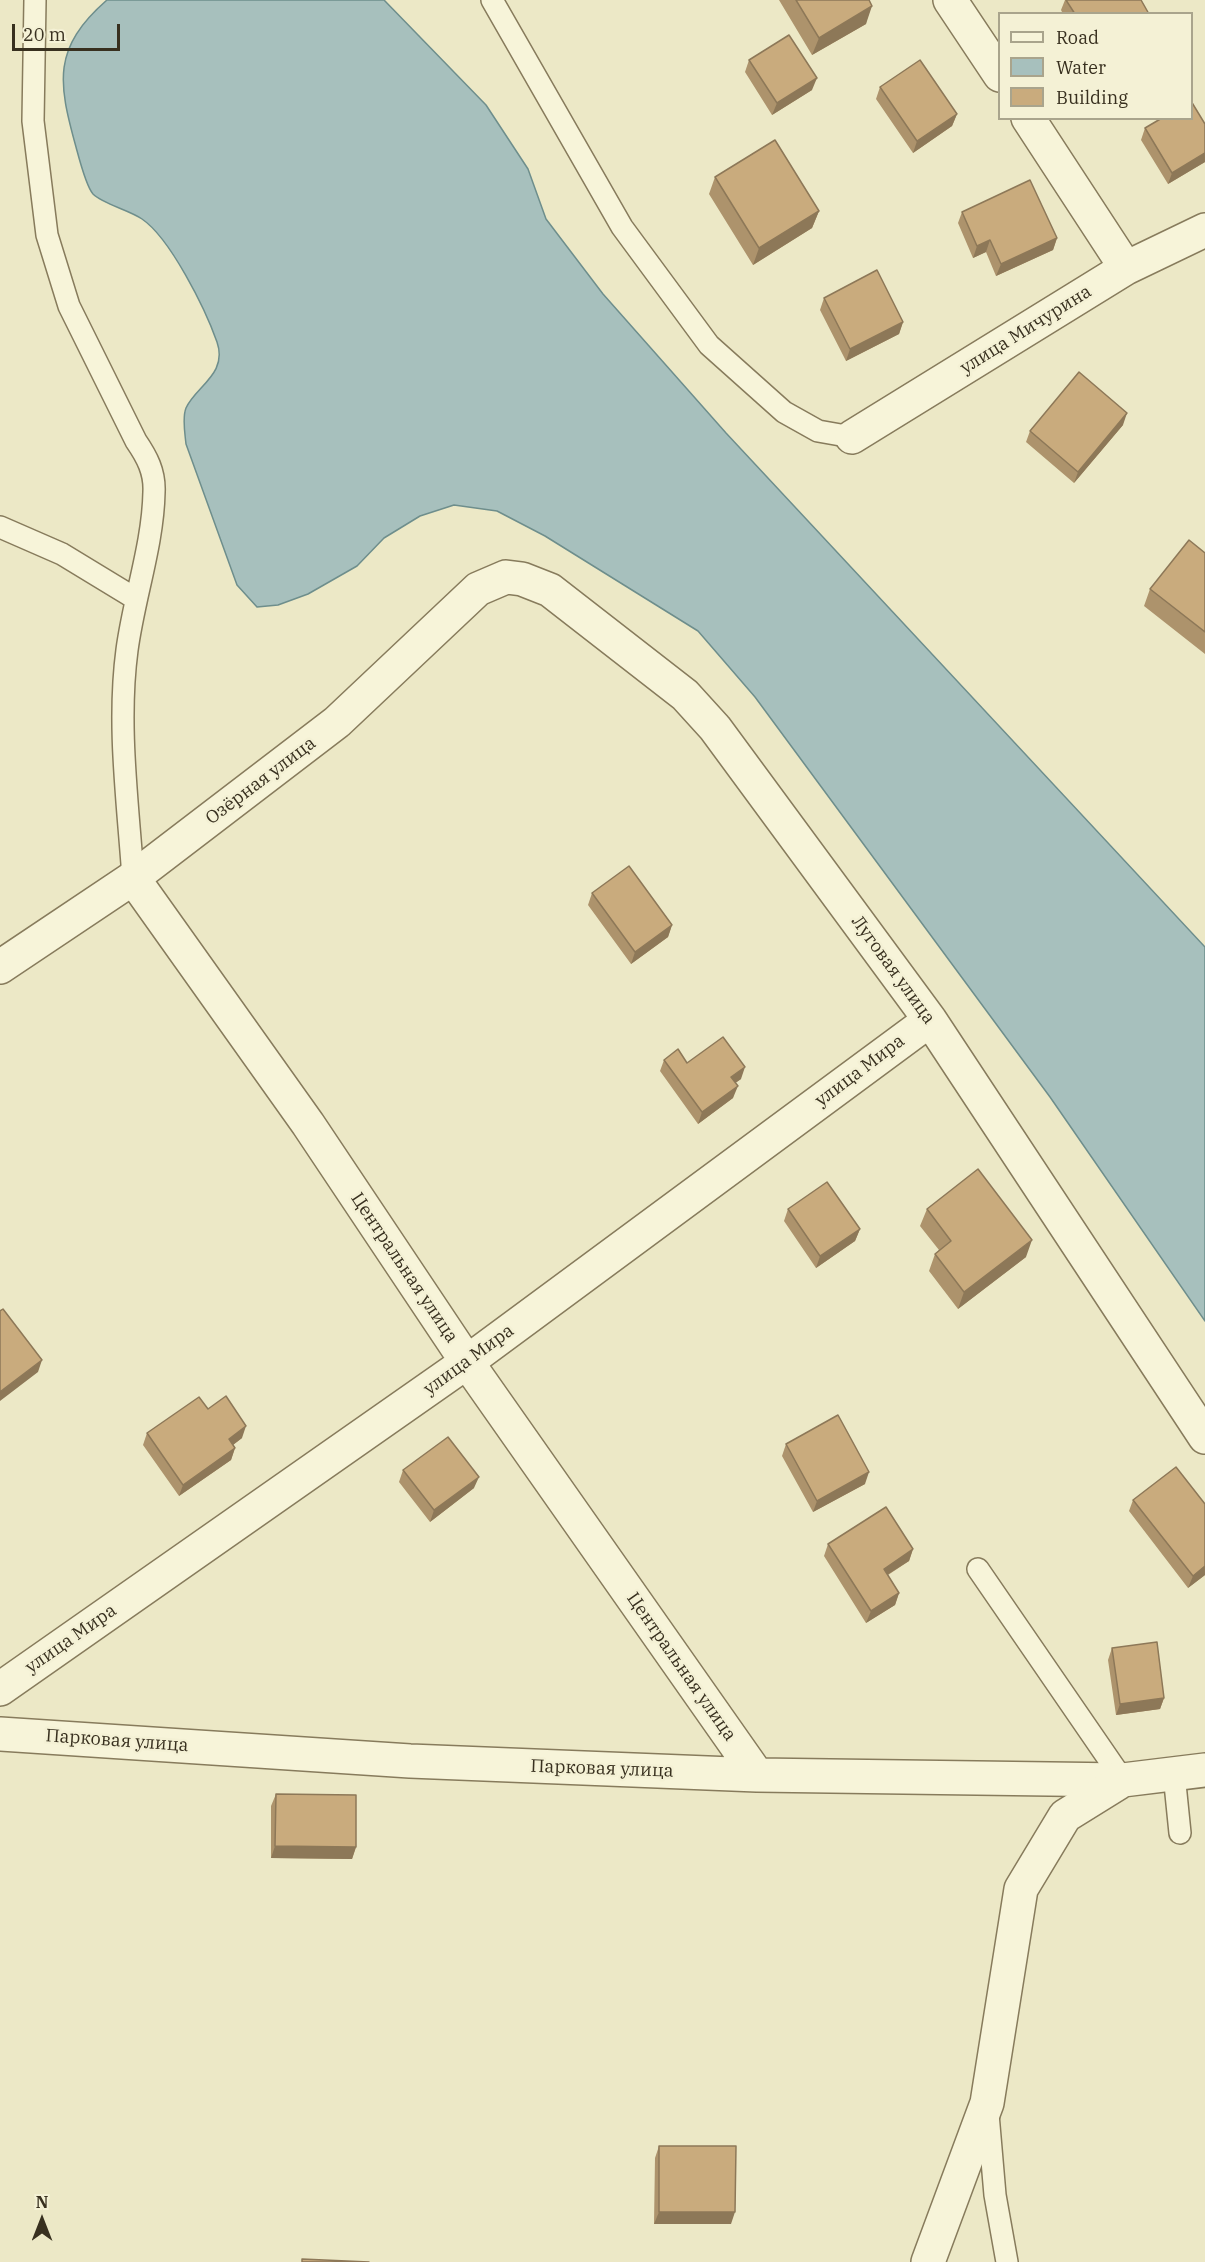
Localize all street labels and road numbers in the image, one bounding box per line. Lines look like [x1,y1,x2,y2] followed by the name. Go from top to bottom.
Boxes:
[956,281,1096,379] street label: улица Мичурина
[202,733,320,829] street label: Озёрная улица
[846,912,940,1028] street label: Луговая улица
[811,1030,909,1112] street label: улица Мира
[346,1189,462,1347] street label: Центральная улица
[420,1320,518,1400] street label: улица Мира
[622,1589,740,1745] street label: Центральная улица
[21,1600,121,1678] street label: улица Мира
[45,1725,189,1757] street label: Парковая улица
[530,1756,674,1782] street label: Парковая улица

